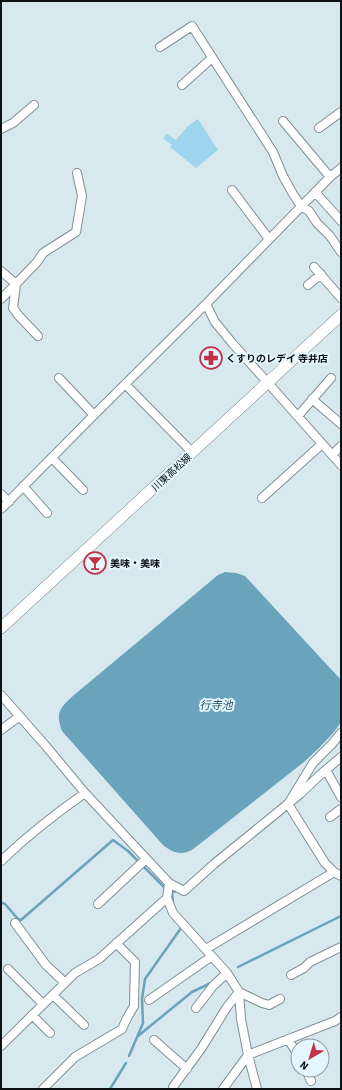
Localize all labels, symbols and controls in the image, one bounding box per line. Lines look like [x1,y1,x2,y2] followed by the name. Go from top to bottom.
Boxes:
[198,345,224,371] pharmacy icon: くすりのレデイ 寺井店
[226,352,328,366] place label: くすりのレデイ 寺井店
[149,451,195,495] street label: 川東高松線
[82,550,108,576] bar icon: 美味・美味
[110,557,160,571] place label: 美味・美味
[200,698,233,713] water label: 行寺池
[290,1038,330,1078] north arrow
[297,1057,312,1074] text: N

